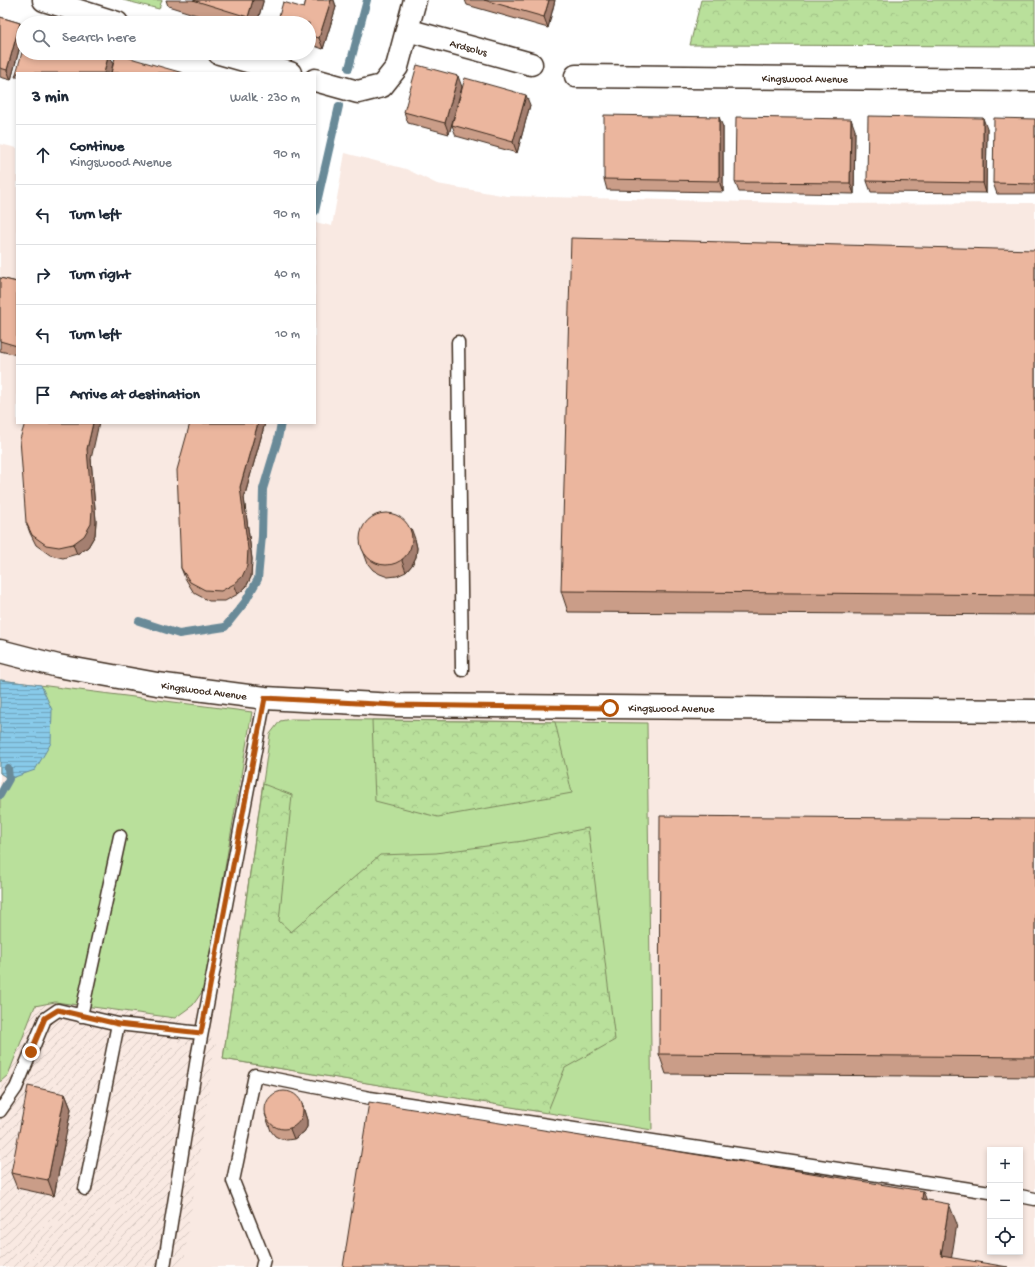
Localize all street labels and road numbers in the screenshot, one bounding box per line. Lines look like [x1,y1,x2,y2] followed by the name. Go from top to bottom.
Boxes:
[448,38,489,60] street label: Ardsolus
[762,74,848,86] street label: Kingswood Avenue
[160,681,248,704] street label: Kingswood Avenue
[628,703,715,716] street label: Kingswood Avenue

